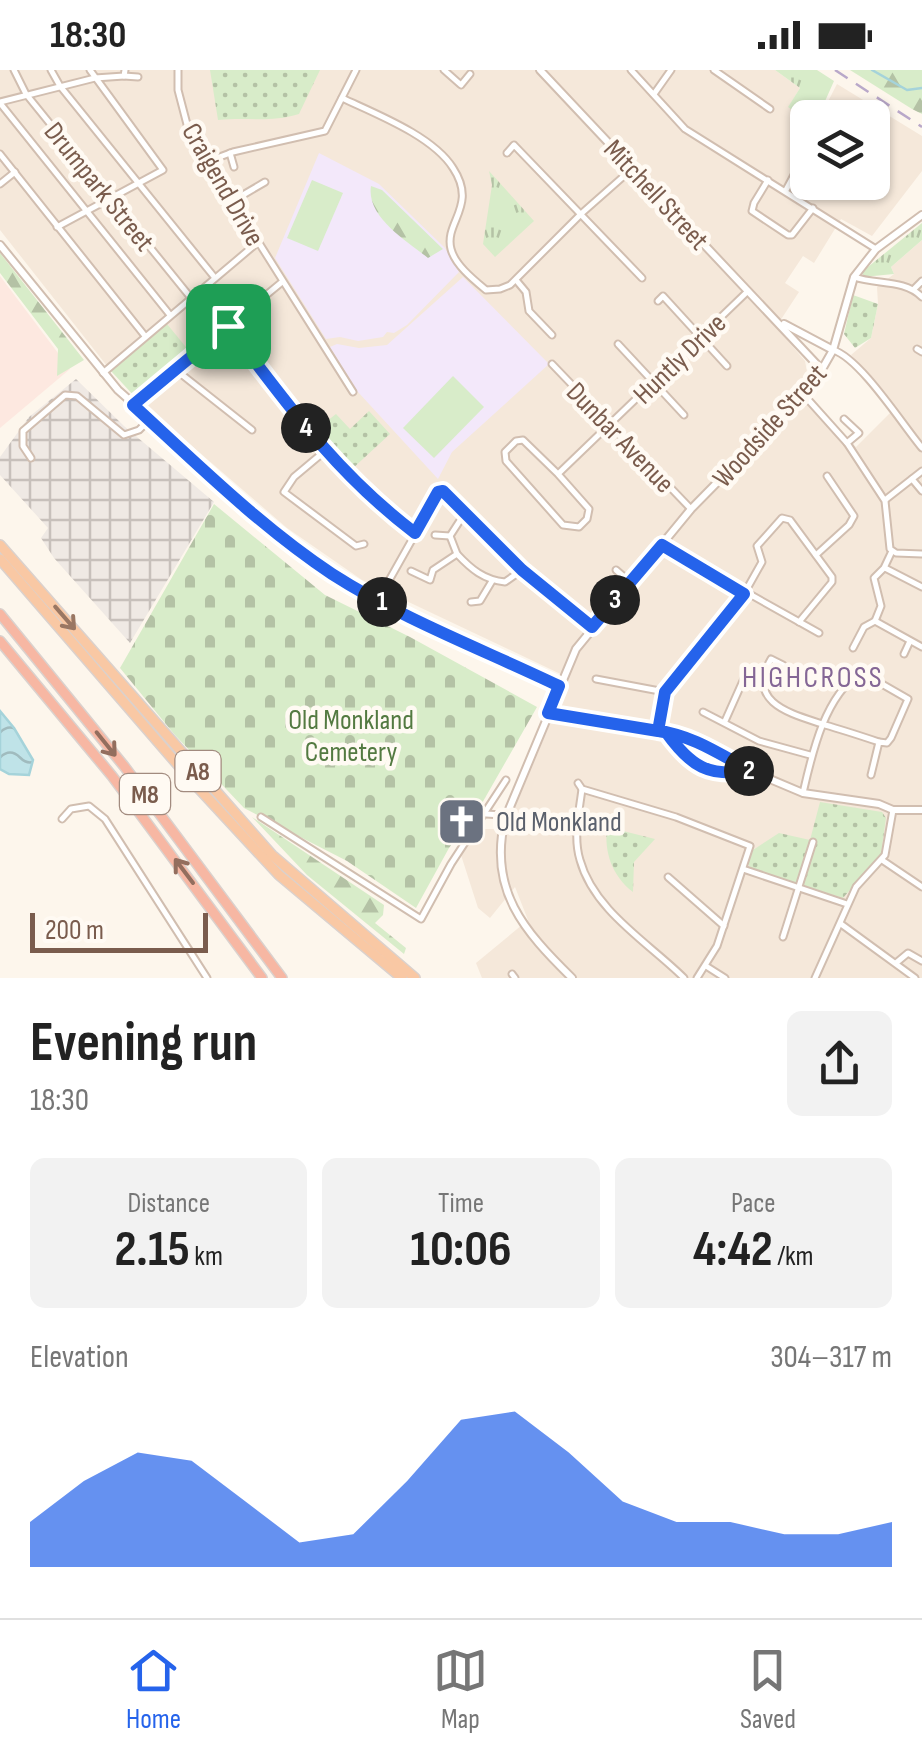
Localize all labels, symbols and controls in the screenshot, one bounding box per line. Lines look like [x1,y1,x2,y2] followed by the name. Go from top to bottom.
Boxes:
[50,13,126,58] text: 18:30
[790,100,890,200] map controls
[790,100,890,200] button: layers
[37,116,161,258] street label: Drumpark Street
[174,117,271,252] street label: Craigend Drive
[597,133,715,257] street label: Mitchell Street
[186,284,271,369] pin
[201,299,256,354] icon: arrive
[627,307,733,411] street label: Huntly Drive
[706,358,834,494] street label: Woodside Street
[559,376,681,500] street label: Dunbar Avenue
[281,403,331,453] pin: 4
[299,411,313,444] text: 4
[590,575,640,625] pin: 3
[357,577,407,627] pin: 1
[609,583,621,616] text: 3
[377,585,387,618] text: 1
[54,604,76,630] one-way arrow
[742,660,884,696] district label: HIGHCROSS
[288,704,414,769] park label: Old Monkland Cemetery
[95,731,117,757] one-way arrow
[724,746,774,796] pin: 2
[176,751,220,791] road number: A8
[743,754,755,787] text: 2
[120,774,170,814] road number: M8
[435,795,487,847] church icon: Old Monkland
[496,806,622,839] place label: Old Monkland
[174,858,195,885] one-way arrow
[30,908,208,953] scale bar
[45,914,104,947] text: 200 m
[30,1010,257,1077] text: Evening run
[787,1011,892,1116] button: share
[30,1081,89,1120] text: 18:30
[127,1187,210,1220] text: Distance
[438,1187,484,1220] text: Time
[731,1187,776,1220] text: Pace
[114,1220,190,1280] text: 2.15
[410,1220,512,1280] text: 10:06
[693,1220,773,1280] text: 4:42
[190,1240,223,1273] text: km
[773,1240,814,1273] text: /km
[30,1338,129,1377] text: Elevation
[770,1338,892,1377] text: 304–317 m
[126,1643,181,1736] tab: Home
[433,1643,488,1736] tab: Map
[740,1643,796,1736] tab: Saved

